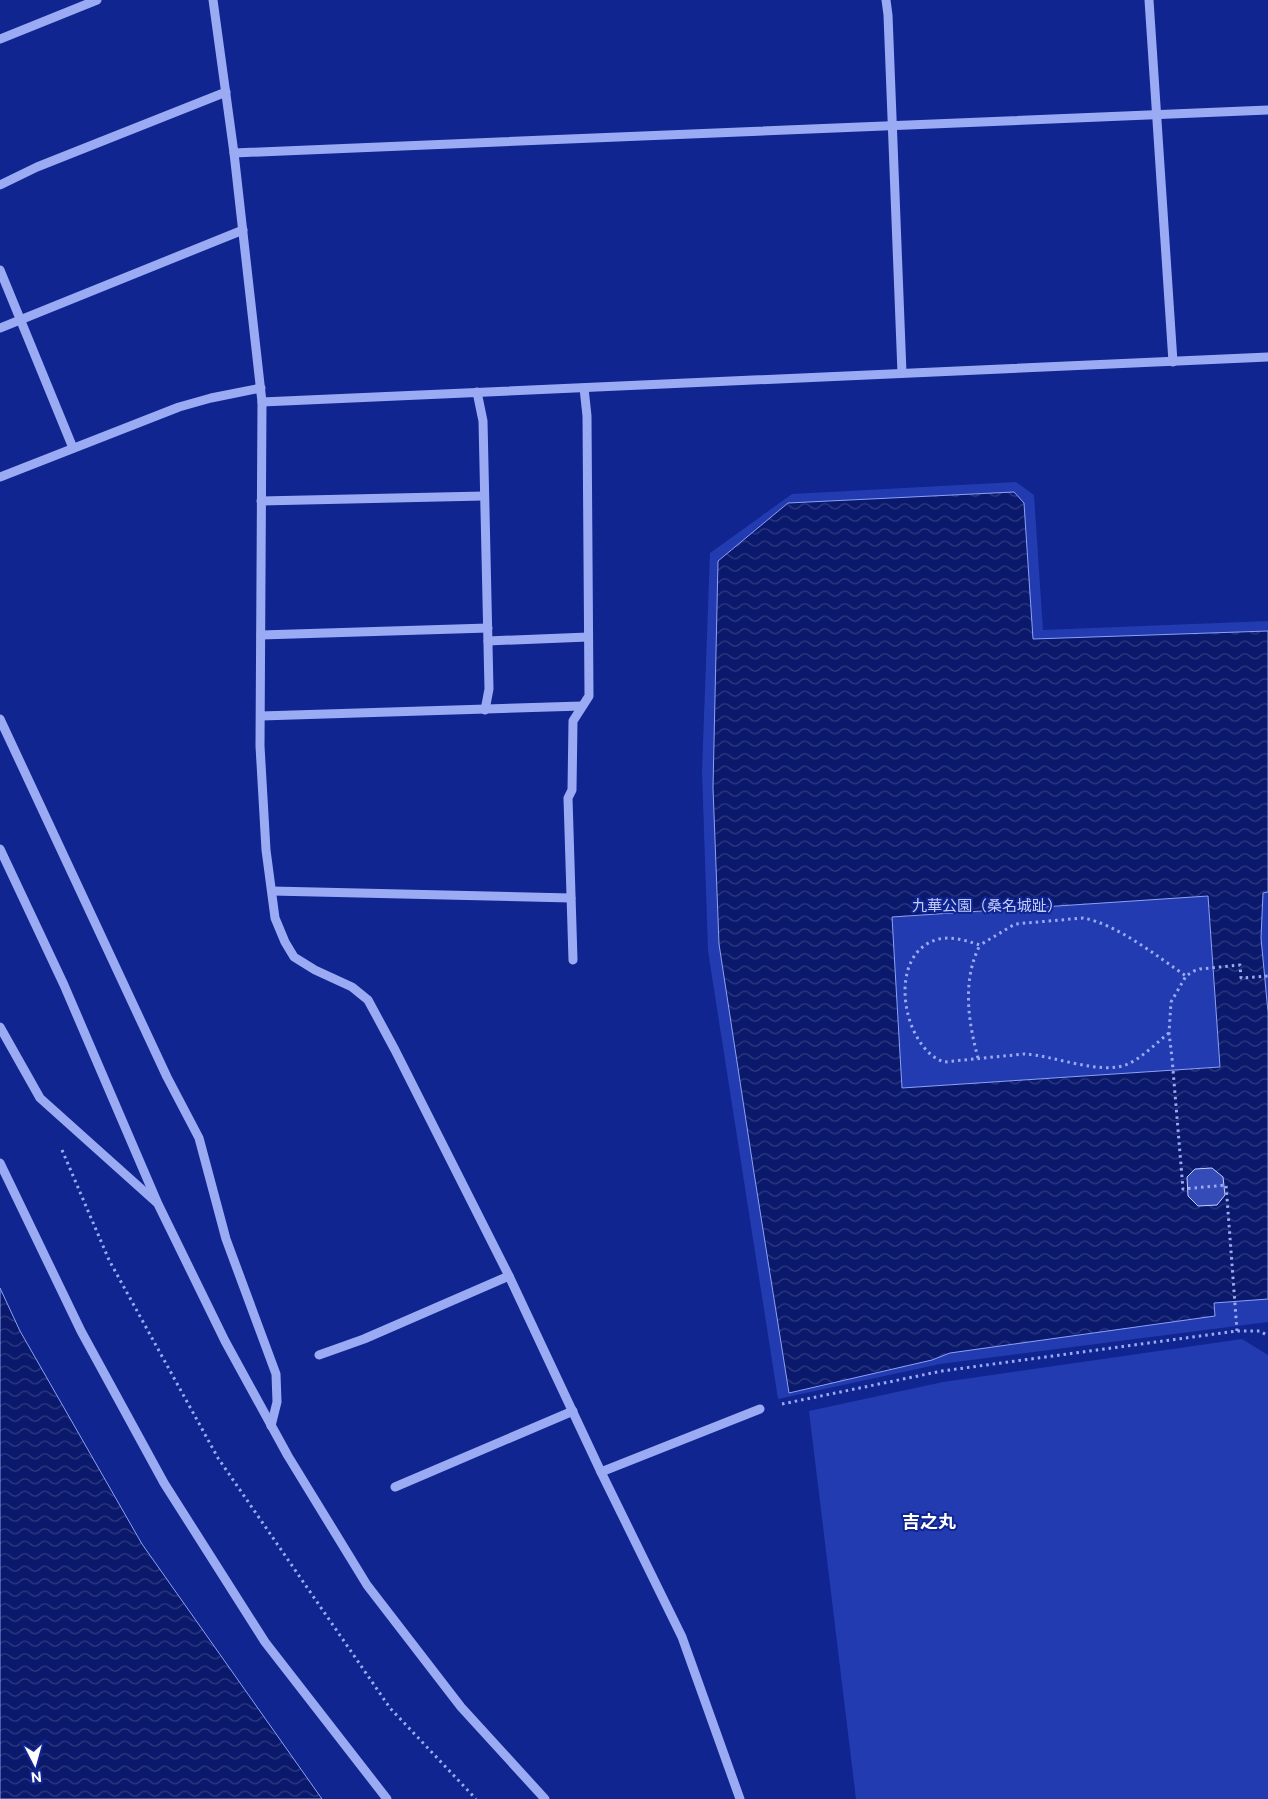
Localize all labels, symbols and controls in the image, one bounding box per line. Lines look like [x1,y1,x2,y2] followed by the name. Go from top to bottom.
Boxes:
[912,897,1062,914] park label: 九華公園（桑名城趾）
[902,1511,956,1532] district label: 吉之丸
[10,1739,60,1789] north arrow
[30,1768,43,1785] text: N

